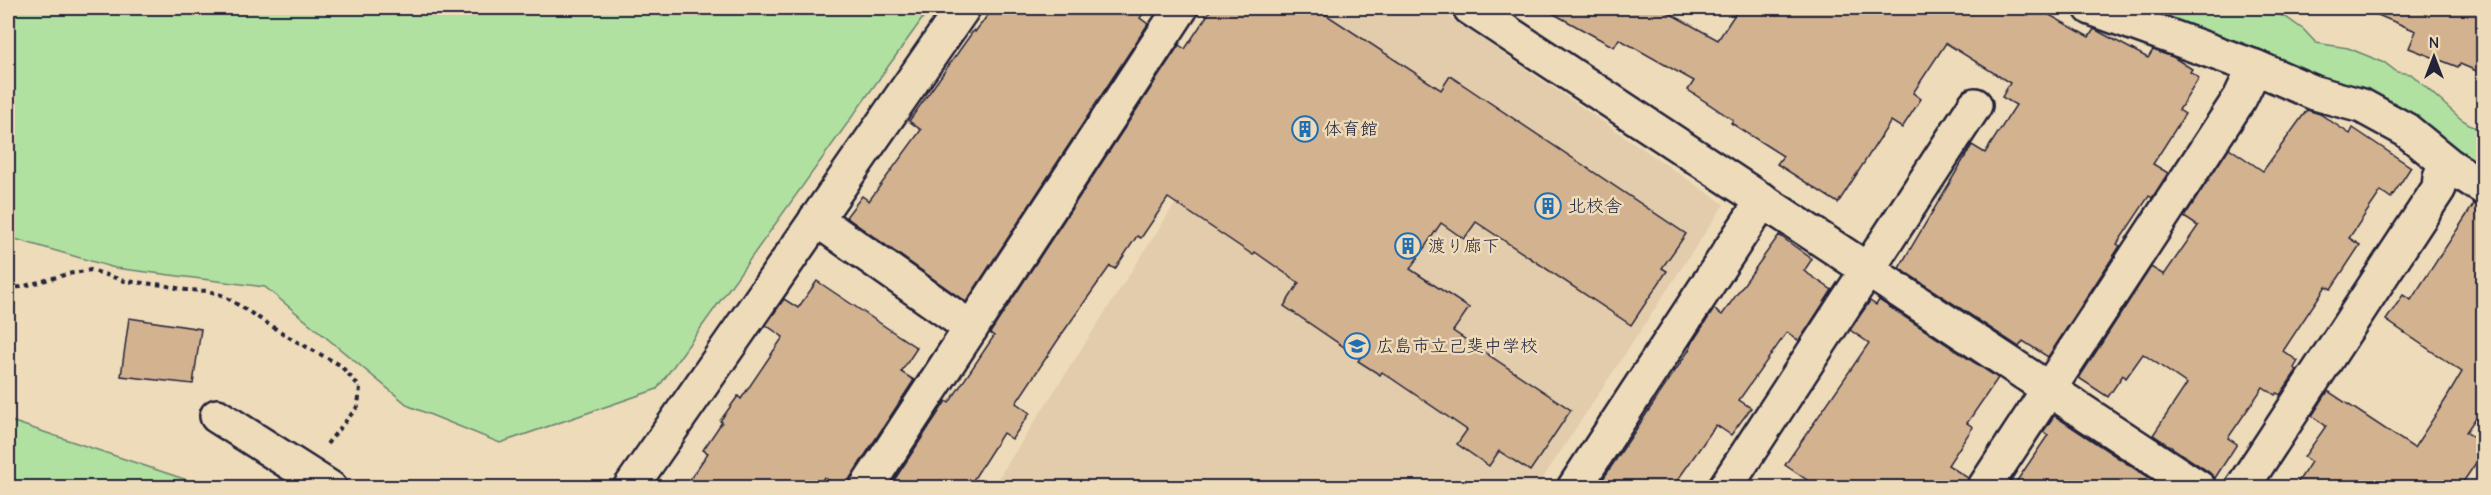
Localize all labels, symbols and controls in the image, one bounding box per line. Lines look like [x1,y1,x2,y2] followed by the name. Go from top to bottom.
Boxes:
[2404,27,2464,87] north arrow
[2429,34,2439,52] text: N
[1290,114,1320,144] building icon: 体育館
[1324,119,1378,140] place label: 体育館
[1533,191,1563,221] building icon: 北校舎
[1568,196,1622,217] place label: 北校舎
[1393,231,1423,261] building icon: 渡り廊下
[1428,236,1500,257] place label: 渡り廊下
[1342,331,1372,361] school or university icon: 広島市立己斐中学校
[1376,336,1538,357] place label: 広島市立己斐中学校

